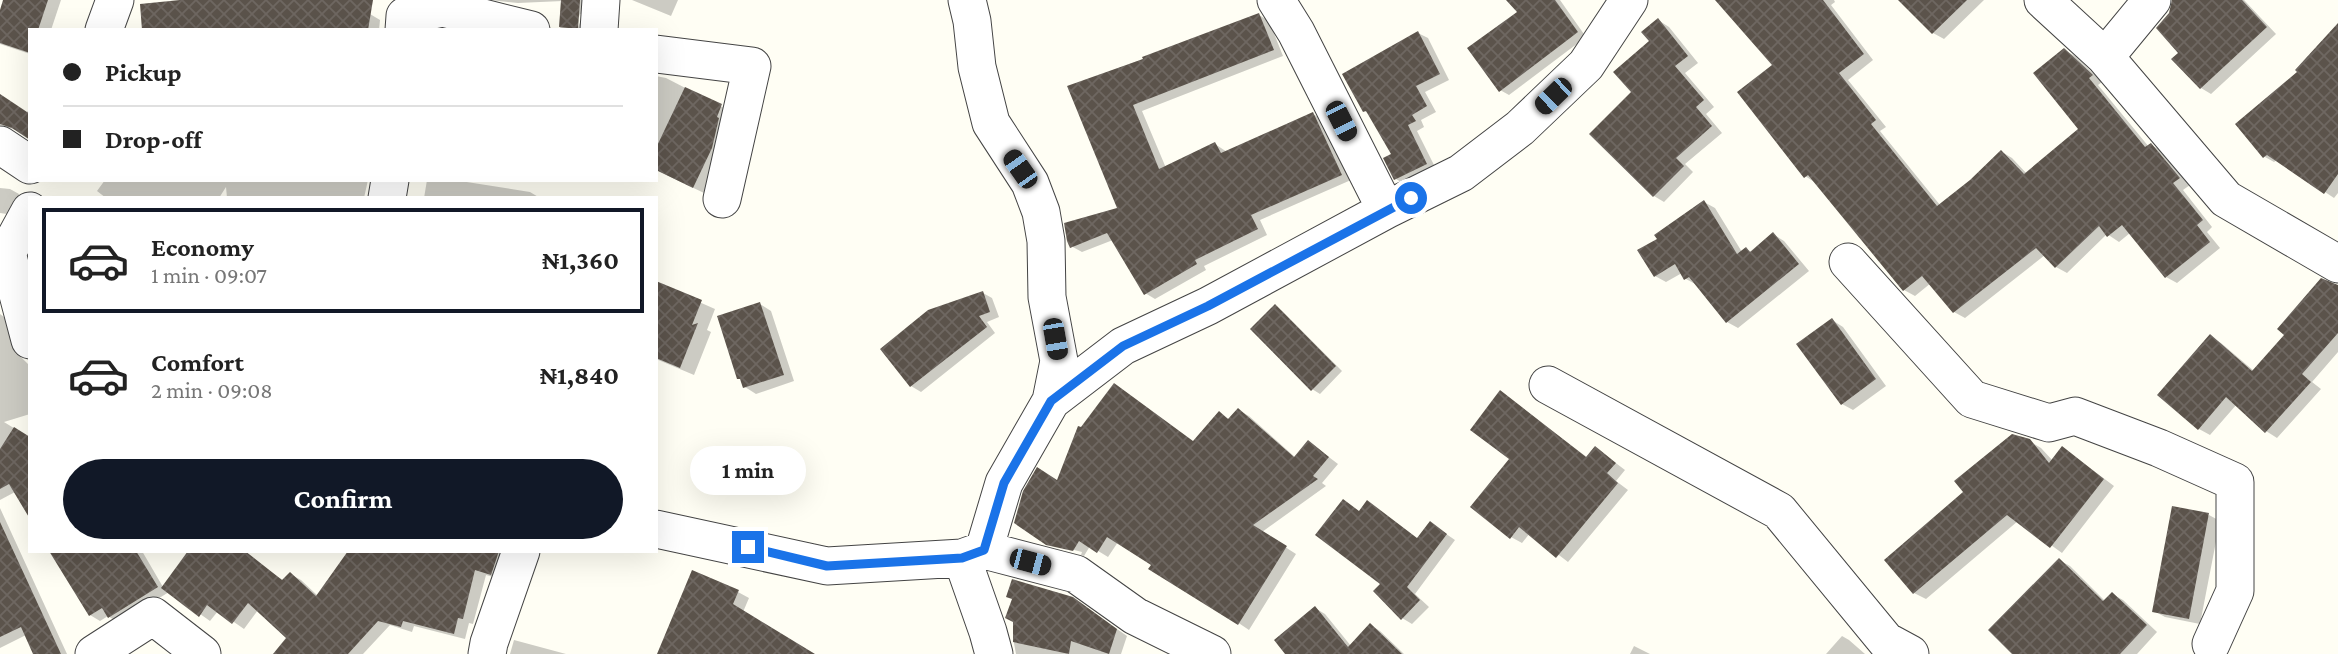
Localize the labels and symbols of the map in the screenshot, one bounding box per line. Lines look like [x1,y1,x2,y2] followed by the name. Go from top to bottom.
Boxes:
[1531,74,1576,118] car
[1323,98,1360,144] car
[1000,146,1041,192] car
[1395,182,1427,214] route start
[1042,316,1069,362] car
[690,446,806,494] callout: 1 min
[732,531,764,563] route end
[1007,546,1054,578] car

